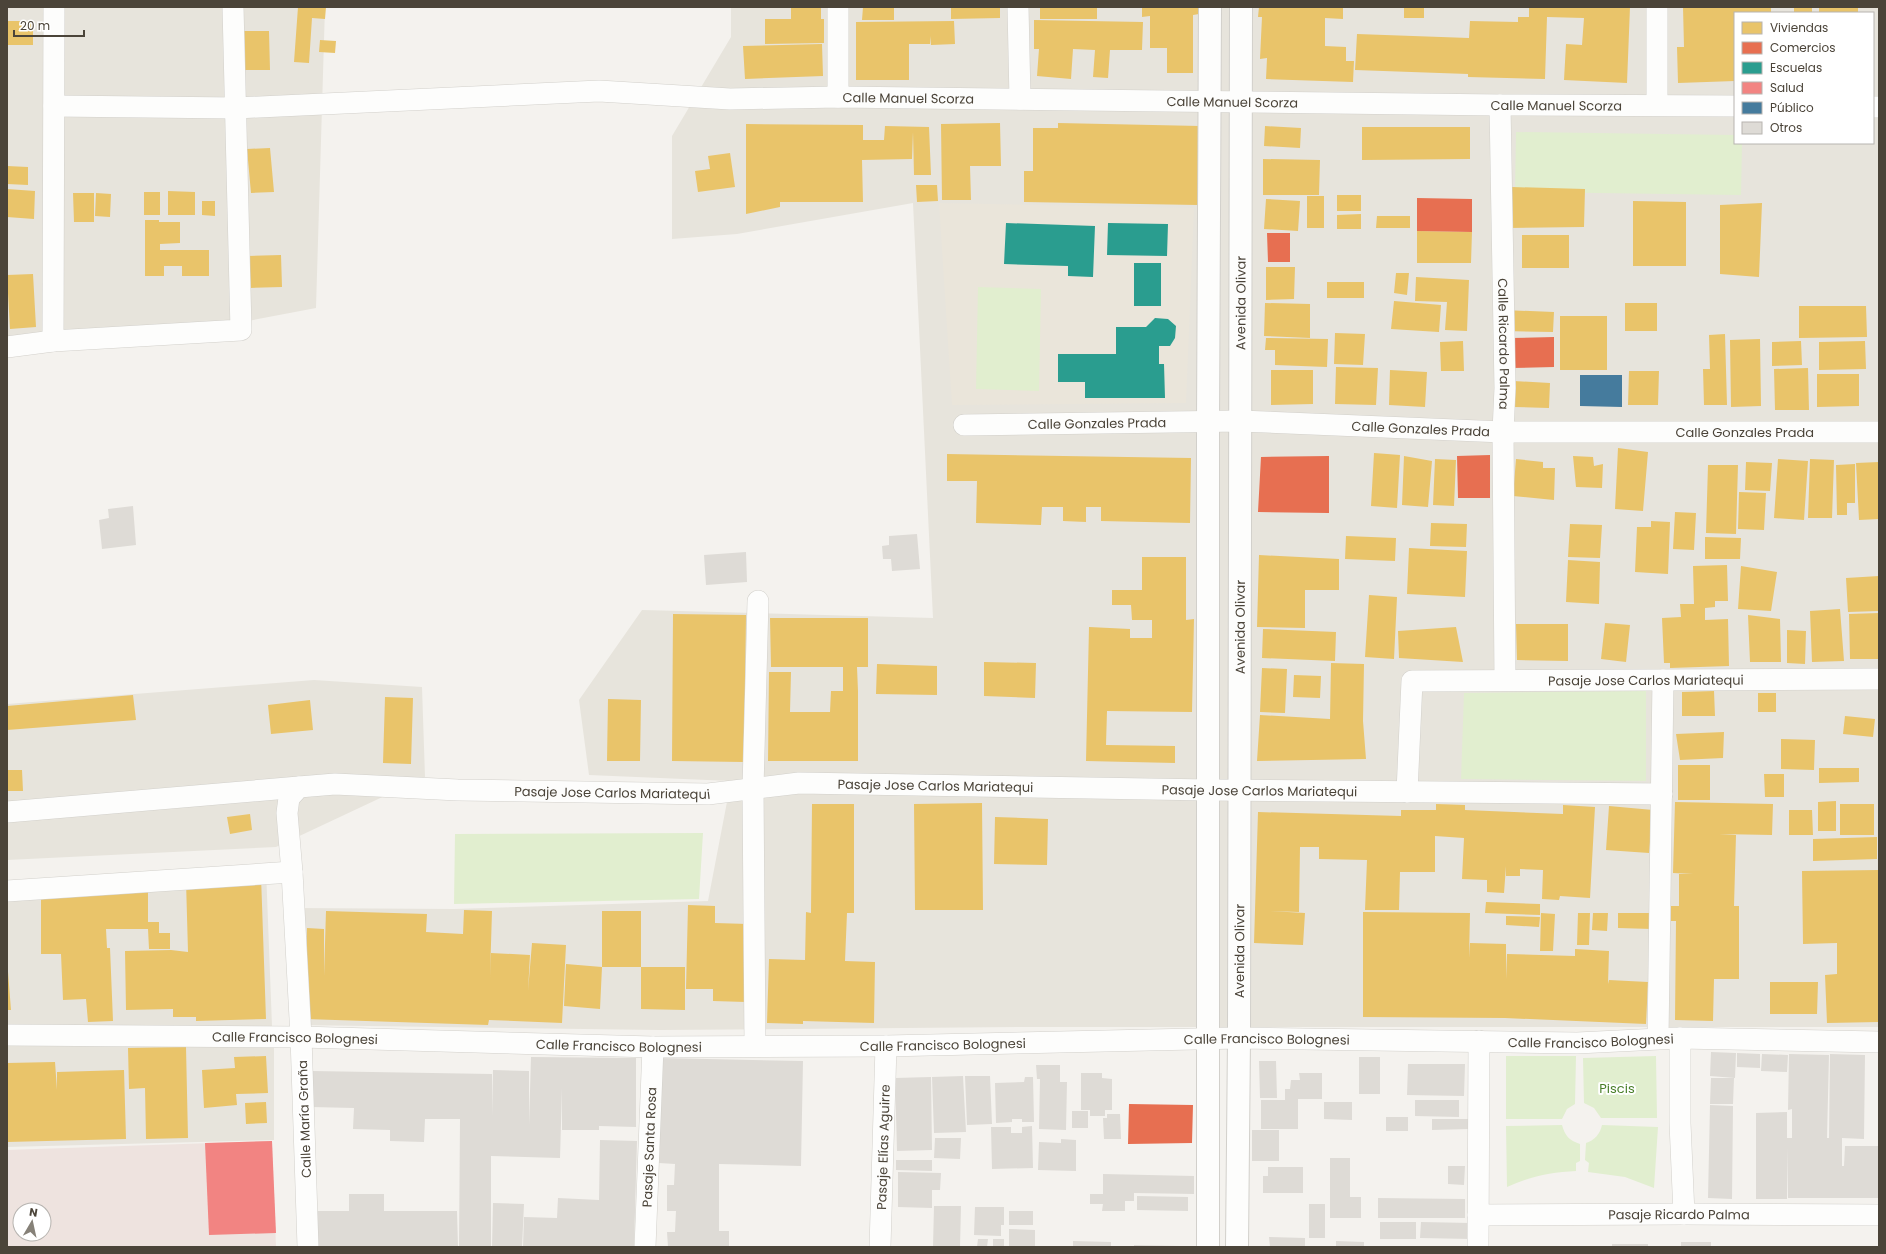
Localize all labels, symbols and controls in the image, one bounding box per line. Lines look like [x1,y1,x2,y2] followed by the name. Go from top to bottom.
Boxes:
[14,12,84,38] scale bar
[1734,12,1874,144] legend
[20,17,50,34] text: 20 m
[1770,19,1828,36] text: Viviendas
[1770,39,1835,56] text: Comercios
[1770,59,1822,76] text: Escuelas
[1770,79,1804,96] text: Salud
[842,88,974,109] street label: Calle Manuel Scorza
[1166,92,1298,113] street label: Calle Manuel Scorza
[1490,96,1622,116] street label: Calle Manuel Scorza
[1770,99,1814,116] text: Público
[1770,119,1802,136] text: Otros
[1231,256,1251,350] street label: Avenida Olivar
[1493,278,1514,410] street label: Calle Ricardo Palma
[1028,413,1166,434] street label: Calle Gonzales Prada
[1351,417,1490,441] street label: Calle Gonzales Prada
[1675,423,1814,442] street label: Calle Gonzales Prada
[1231,580,1250,674] street label: Avenida Olivar
[1548,671,1744,690] street label: Pasaje Jose Carlos Mariatequi
[837,775,1033,797] street label: Pasaje Jose Carlos Mariatequi
[1161,780,1357,801] street label: Pasaje Jose Carlos Mariatequi
[514,782,711,804] street label: Pasaje Jose Carlos Mariatequi
[1230,904,1249,998] street label: Avenida Olivar
[212,1027,378,1049] street label: Calle Francisco Bolognesi
[1184,1029,1350,1050] street label: Calle Francisco Bolognesi
[1508,1029,1674,1053] street label: Calle Francisco Bolognesi
[860,1034,1026,1056] street label: Calle Francisco Bolognesi
[536,1035,702,1057] street label: Calle Francisco Bolognesi
[293,1060,316,1178] street label: Calle María Graña
[1599,1079,1635,1098] park label: Piscis
[872,1084,895,1210] street label: Pasaje Elías Aguirre
[638,1087,661,1208] street label: Pasaje Santa Rosa
[12,1202,52,1242] north arrow
[28,1204,39,1221] text: N
[1608,1205,1750,1224] street label: Pasaje Ricardo Palma

